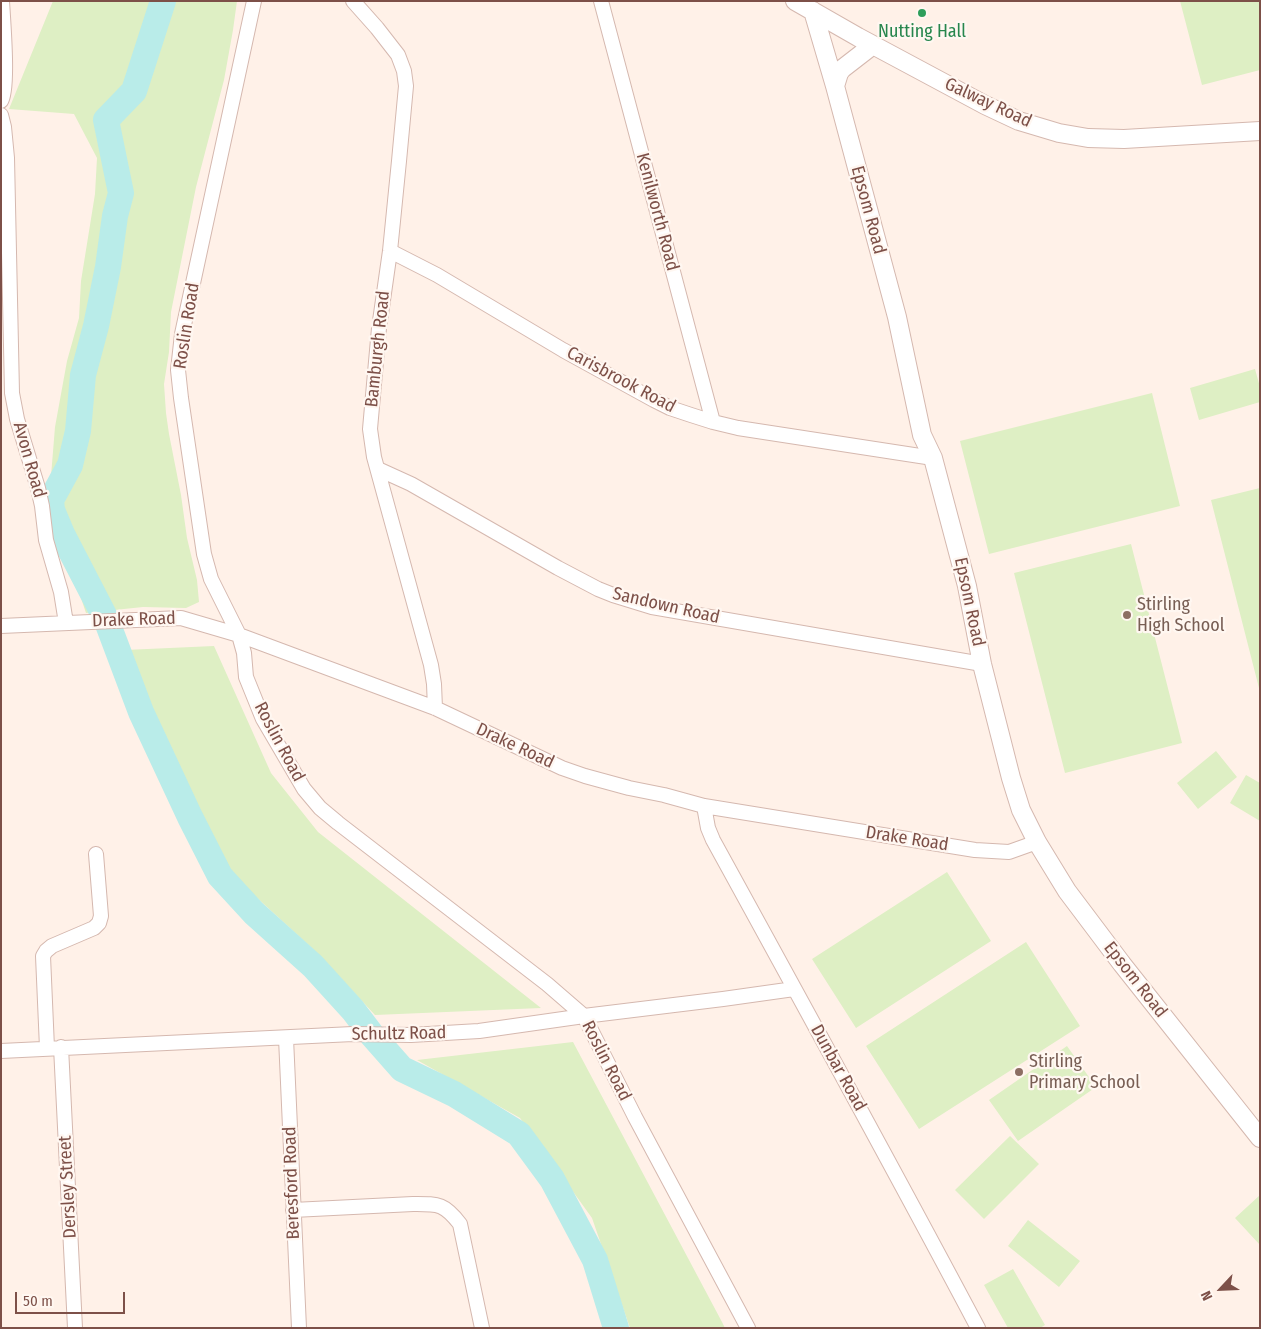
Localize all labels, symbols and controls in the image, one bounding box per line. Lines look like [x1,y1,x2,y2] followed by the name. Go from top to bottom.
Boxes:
[916,7,928,19] marker: Nutting Hall
[878,21,966,43] place label: Nutting Hall
[941,73,1035,133] street label: Galway Road
[631,151,683,273] street label: Kenilworth Road
[846,164,890,256] street label: Epsom Road
[170,281,204,371] street label: Roslin Road
[361,290,395,408] street label: Bamburgh Road
[563,342,679,418] street label: Carisbrook Road
[8,420,50,500] street label: Avon Road
[949,556,989,648] street label: Epsom Road
[610,583,722,629] street label: Sandown Road
[1137,594,1224,636] place label: Stirling High School
[92,608,176,632] street label: Drake Road
[1121,609,1133,621] marker: Stirling High School
[249,699,309,785] street label: Roslin Road
[473,719,557,773] street label: Drake Road
[864,822,950,856] street label: Drake Road
[1099,938,1171,1022] street label: Epsom Road
[577,1017,635,1105] street label: Roslin Road
[805,1021,871,1115] street label: Dunbar Road
[351,1022,447,1046] street label: Schultz Road
[1029,1051,1140,1094] place label: Stirling Primary School
[1013,1066,1025,1078] marker: Stirling Primary School
[279,1126,305,1240] street label: Beresford Road
[55,1135,81,1239] street label: Dersley Street
[1196,1264,1246,1314] north arrow
[18,1282,128,1314] scale bar
[1197,1288,1216,1303] text: N
[23,1292,53,1310] text: 50 m

